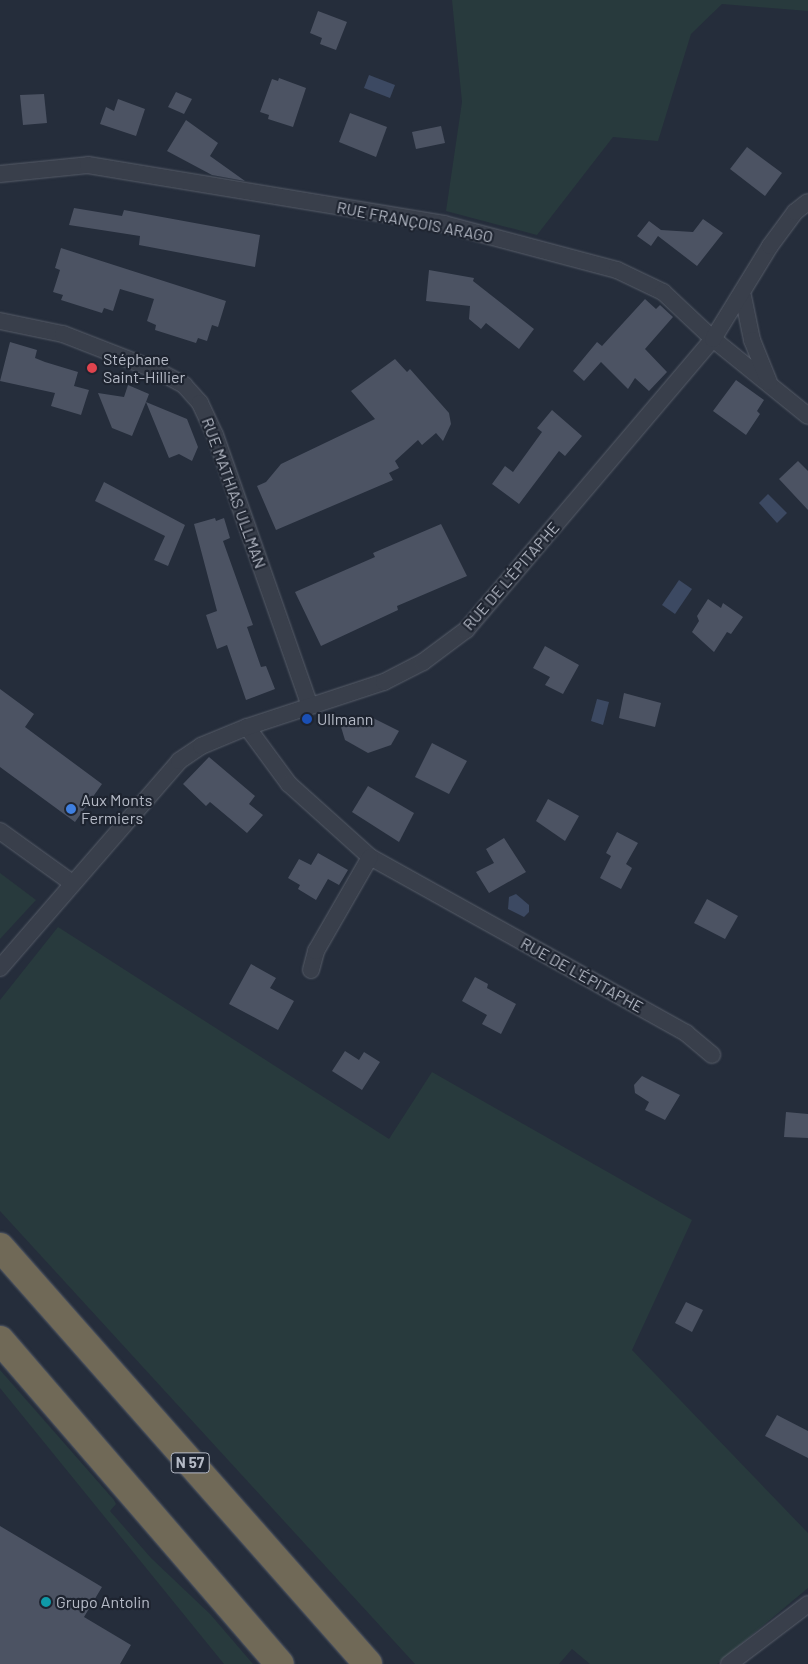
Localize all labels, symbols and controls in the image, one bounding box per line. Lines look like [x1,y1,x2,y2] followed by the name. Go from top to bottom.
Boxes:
[335,197,495,247] street label: RUE FRANÇOIS ARAGO
[103,349,185,387] place label: Stéphane Saint-Hillier
[85,361,99,375] marker: Stéphane Saint-Hillier
[198,415,270,571] street label: RUE MATHIAS ULLMAN
[459,518,563,634] street label: RUE DE L'ÉPITAPHE
[317,709,373,729] place label: Ullmann
[301,713,313,725] marker: Ullmann
[81,790,152,828] place label: Aux Monts Fermiers
[65,803,77,815] marker: Aux Monts Fermiers
[517,933,647,1017] street label: RUE DE L'ÉPITAPHE
[170,1450,210,1476] road number: N 57
[56,1592,150,1612] place label: Grupo Antolin
[40,1596,52,1608] marker: Grupo Antolin

